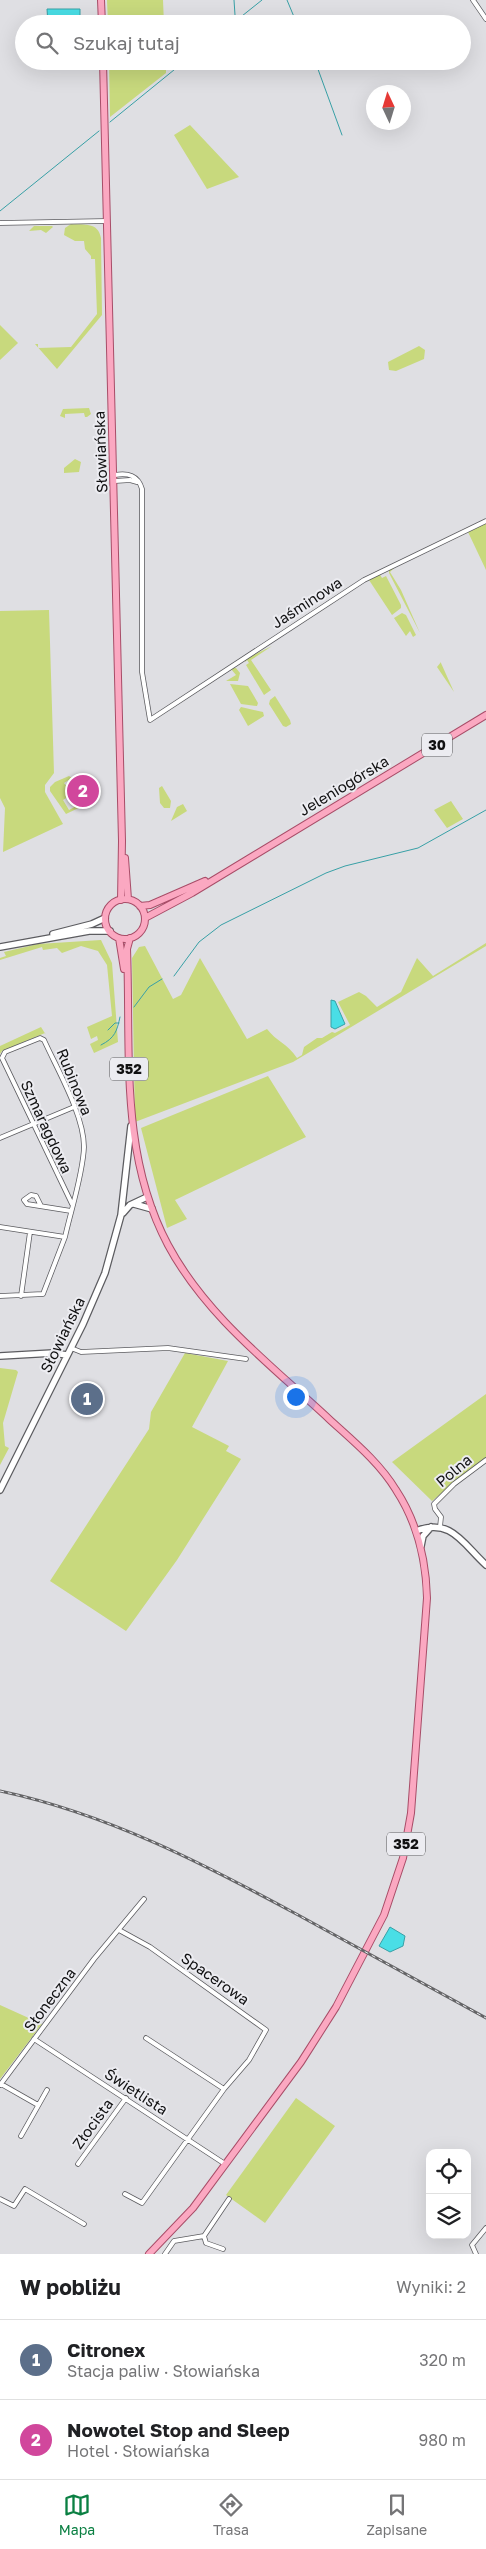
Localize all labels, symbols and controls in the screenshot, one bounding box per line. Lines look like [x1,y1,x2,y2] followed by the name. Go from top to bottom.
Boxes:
[15,15,471,70] search box
[33,29,61,57] icon: search
[73,31,180,54] text: Szukaj tutaj
[366,85,411,130] north arrow
[90,411,110,493] street label: Słowiańska
[268,573,345,632] street label: Jaśminowa
[422,734,452,756] road number: 30
[295,751,392,819] street label: Jeleniogórska
[67,772,99,810] pin: 2
[53,1046,97,1118] street label: Rubinowa
[110,1058,148,1080] road number: 352
[17,1077,76,1176] street label: Szmaragdowa
[36,1294,88,1375] street label: Słowiańska
[71,1380,103,1418] pin: 1
[283,1384,309,1410] your location
[432,1450,475,1490] street label: Polna
[387,1832,425,1856] road number: 352
[178,1948,253,2008] street label: Spacerowa
[19,1964,79,2035] street label: Słoneczna
[102,2064,171,2118] street label: Świetlista
[68,2095,116,2152] street label: Złocista
[426,2149,471,2239] map controls
[426,2149,471,2194] button: locate
[426,2194,471,2239] button: layers
[20,2274,121,2300] text: W pobliżu
[396,2277,466,2297] text: Wyniki: 2
[67,2338,145,2361] text: Citronex
[32,2350,40,2370] text: 1
[419,2350,466,2370] text: 320 m
[67,2361,260,2381] text: Stacja paliw · Słowiańska
[67,2418,290,2441] text: Nowotel Stop and Sleep
[31,2430,41,2450] text: 2
[418,2430,466,2450] text: 980 m
[67,2441,210,2461] text: Hotel · Słowiańska
[59,2491,95,2538] tab: Mapa
[213,2491,249,2538] tab: Trasa
[366,2491,427,2538] tab: Zapisane

